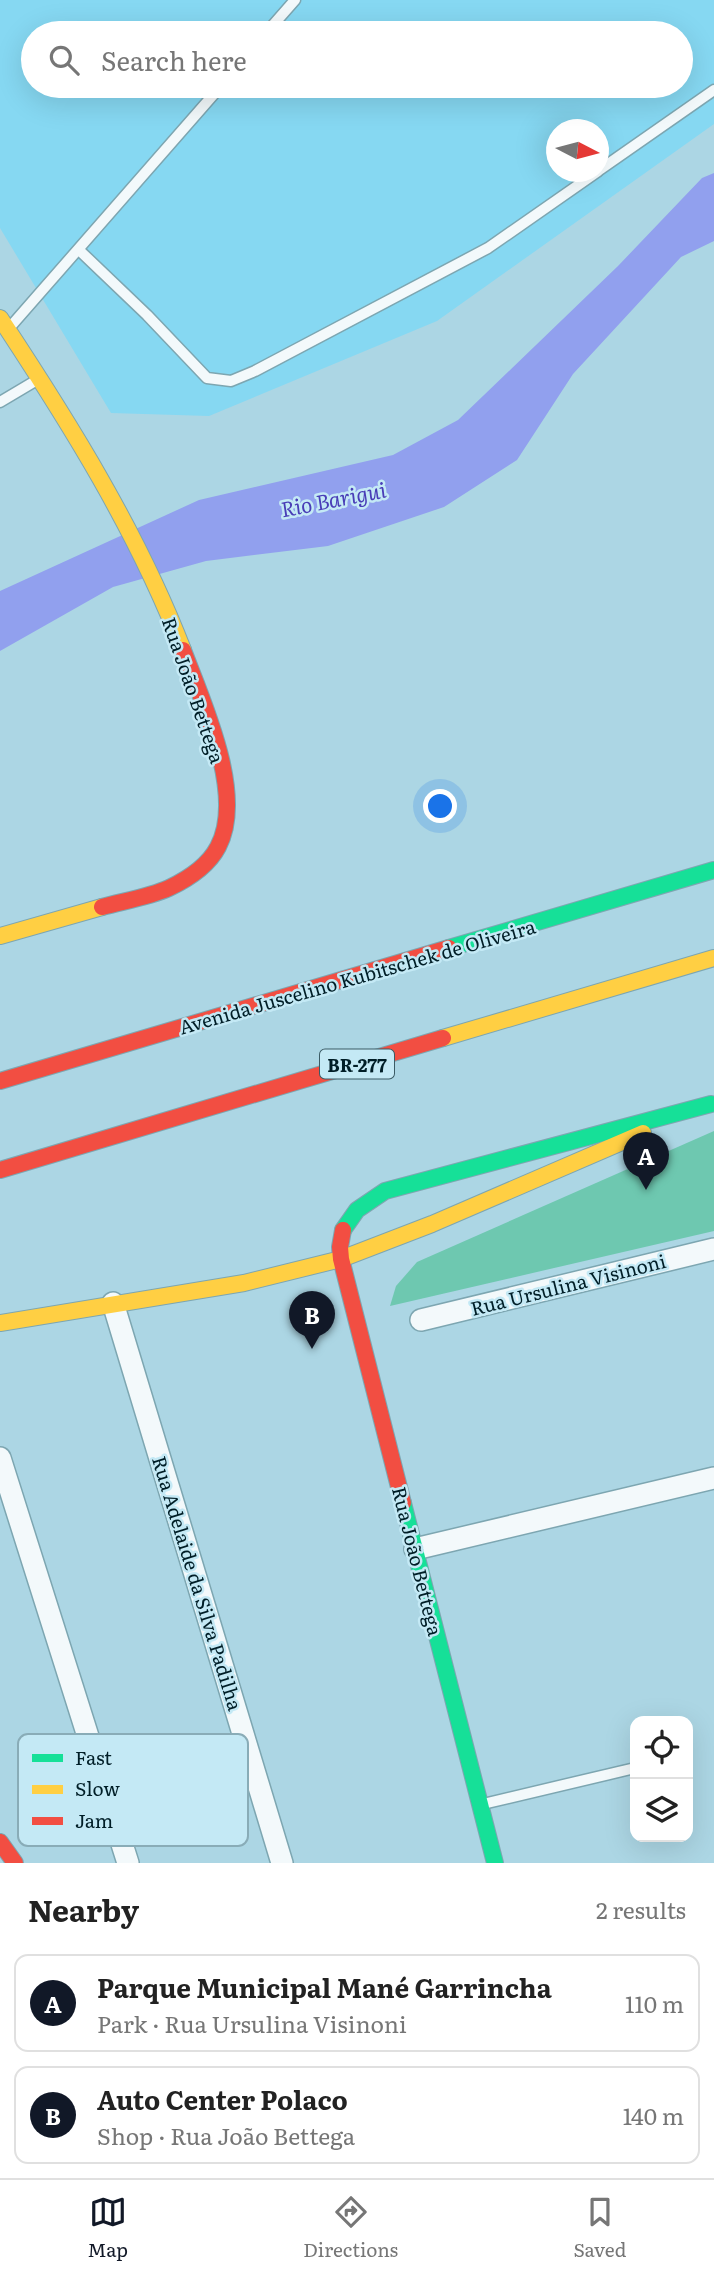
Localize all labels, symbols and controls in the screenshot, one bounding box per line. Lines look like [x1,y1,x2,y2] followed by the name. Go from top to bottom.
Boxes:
[21,21,693,98] search box
[101,40,247,79] text: Search here
[45,41,83,79] icon: search
[546,119,609,182] north arrow
[278,472,389,523] water label: Rio Barigui
[156,613,232,768] street label: Rua João Bettega
[423,789,457,823] your location
[175,911,539,1040] street label: Avenida Juscelino Kubitschek de Oliveira
[320,1050,394,1078] road number: BR-277
[623,1132,669,1190] pin: A
[468,1246,668,1322] street label: Rua Ursulina Visinoni
[289,1291,335,1349] pin: B
[146,1452,250,1714] street label: Rua Adelaide da Silva Padilha
[386,1483,450,1639] street label: Rua João Bettega
[630,1716,693,1842] map controls
[630,1716,693,1779] button: locate
[18,1734,248,1846] legend
[75,1743,112,1771] text: Fast
[75,1774,120,1802] text: Slow
[630,1779,693,1842] button: layers
[75,1806,113,1834] text: Jam
[28,1887,139,1931] text: Nearby
[596,1892,686,1926] text: 2 results
[97,1967,552,2006] text: Parque Municipal Mané Garrincha
[44,1986,62,2020] text: A
[625,1986,684,2020] text: 110 m
[97,2006,407,2040] text: Park · Rua Ursulina Visinoni
[97,2079,348,2118] text: Auto Center Polaco
[45,2098,61,2132] text: B
[623,2098,684,2132] text: 140 m
[97,2118,355,2152] text: Shop · Rua João Bettega
[88,2193,128,2263] tab: Map
[303,2193,398,2263] tab: Directions
[573,2193,626,2263] tab: Saved

